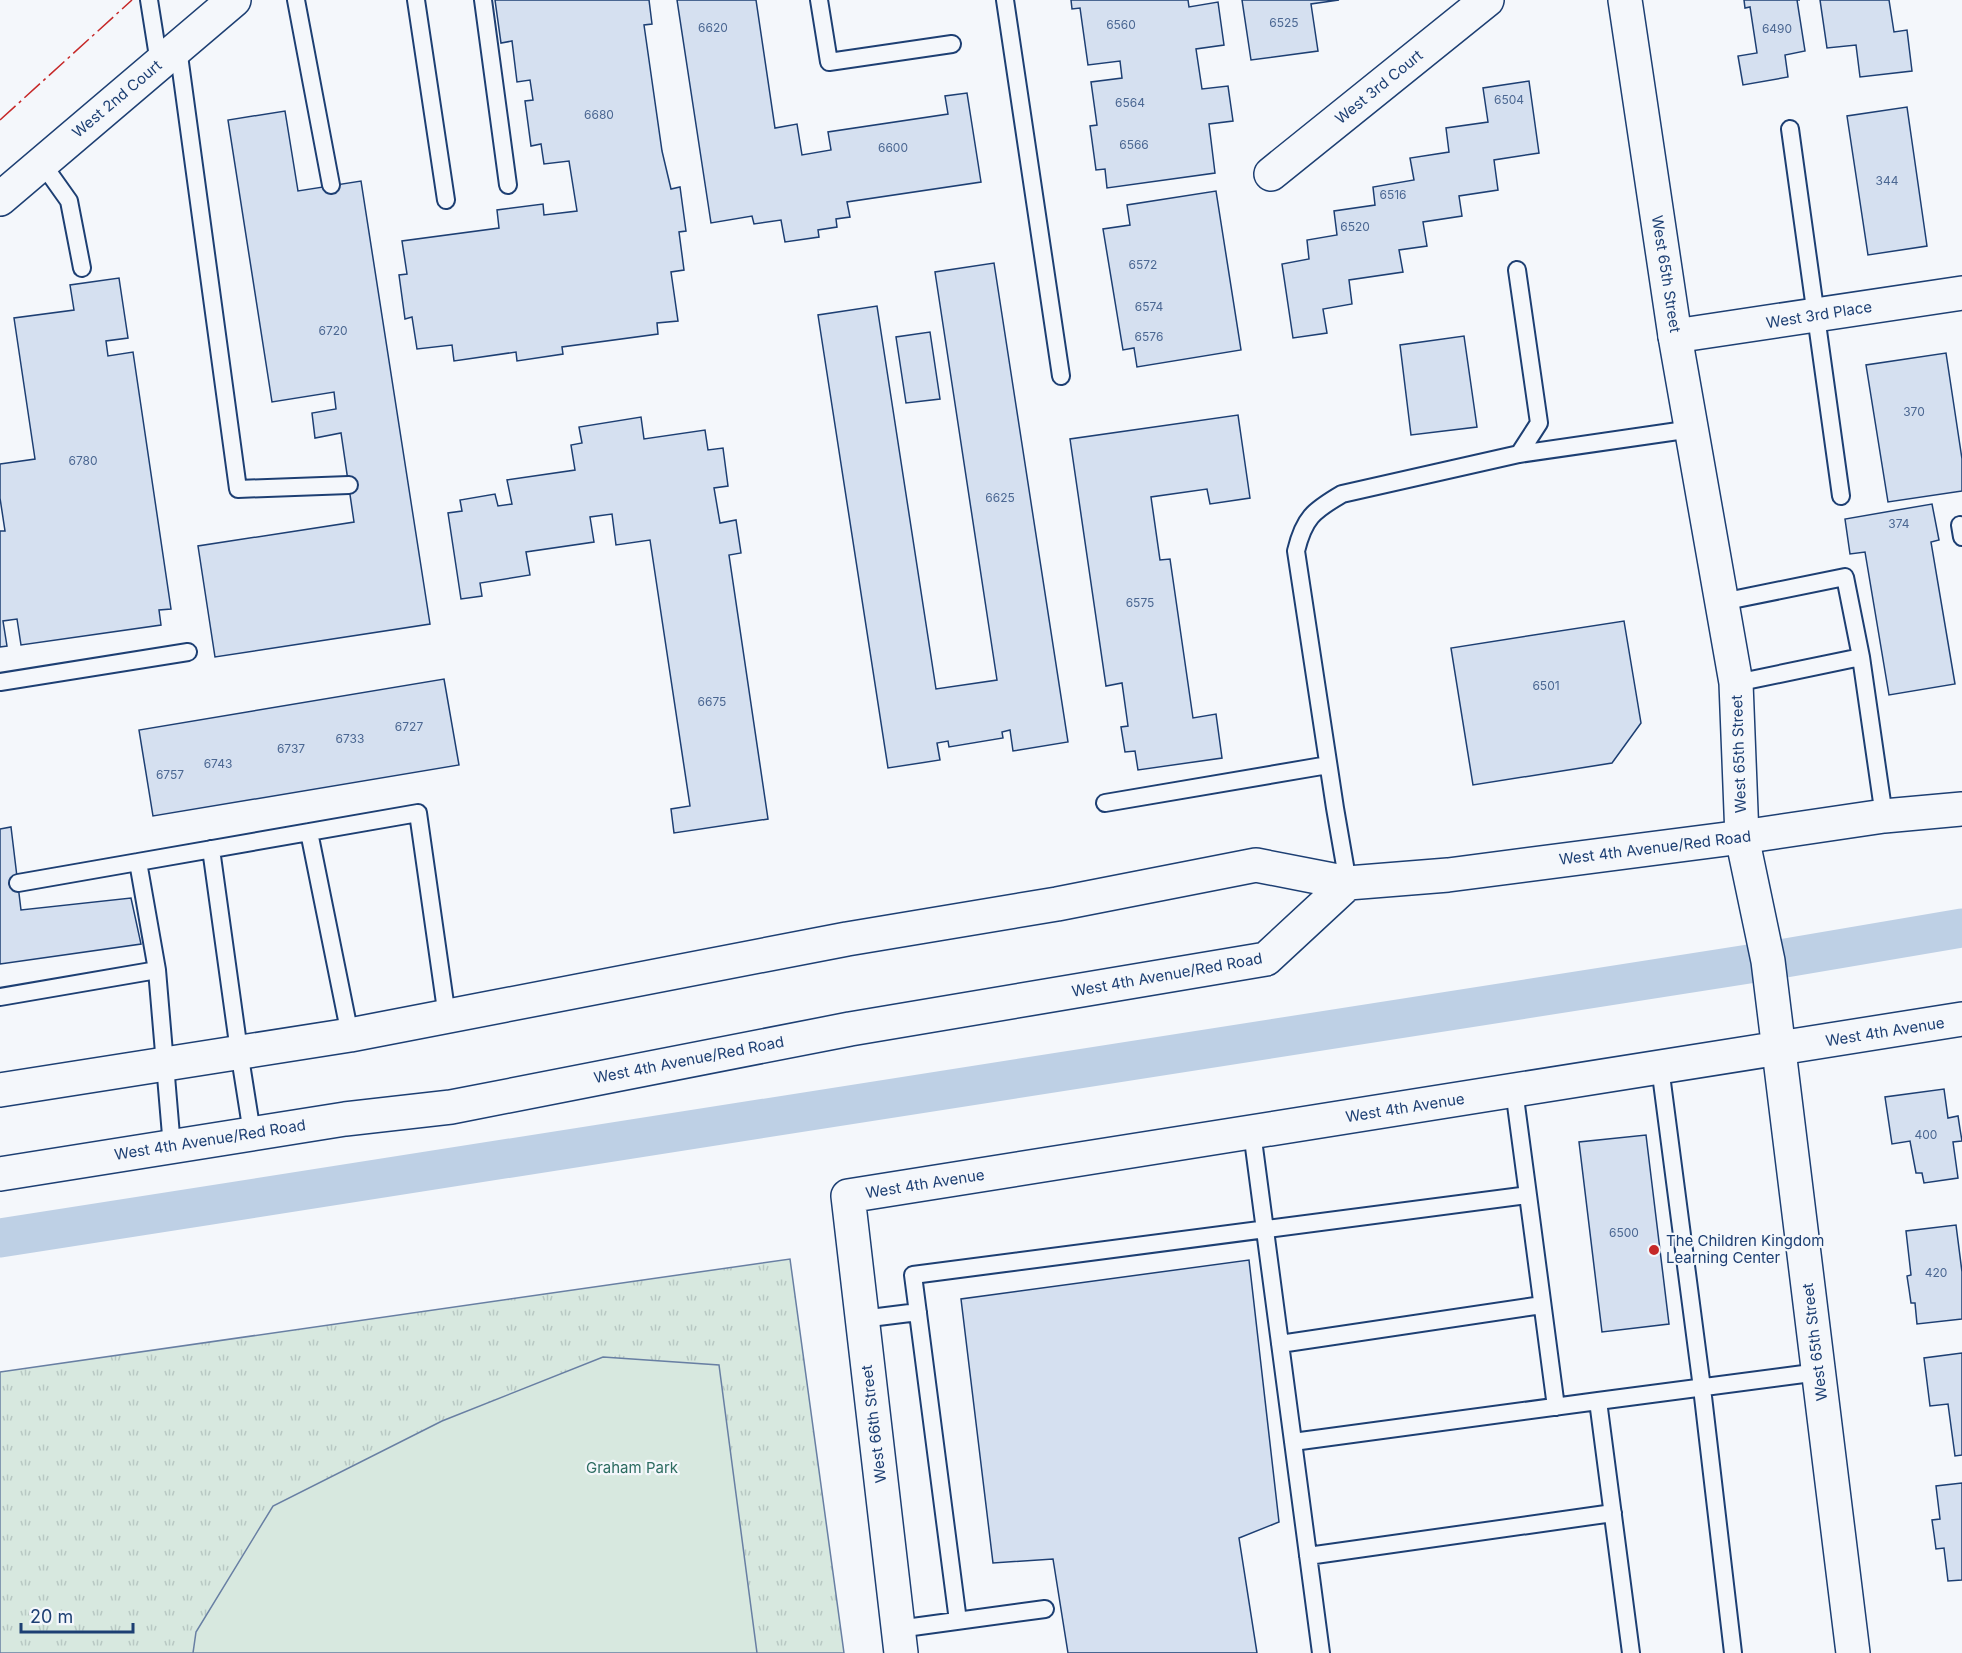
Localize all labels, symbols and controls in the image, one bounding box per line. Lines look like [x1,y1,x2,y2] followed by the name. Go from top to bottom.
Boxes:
[1269,15,1299,30] house number: 6525
[1106,17,1136,32] house number: 6560
[698,20,728,35] house number: 6620
[1762,21,1792,36] house number: 6490
[1331,45,1427,128] street label: West 3rd Court
[68,56,165,142] street label: West 2nd Court
[1494,92,1524,107] house number: 6504
[1115,95,1145,110] house number: 6564
[584,107,614,122] house number: 6680
[1119,137,1149,152] house number: 6566
[878,140,908,155] house number: 6600
[1876,173,1899,188] house number: 344
[1379,187,1407,202] house number: 6516
[1648,214,1685,334] street label: West 65th Street
[1340,219,1370,234] house number: 6520
[1129,257,1157,272] house number: 6572
[1765,297,1873,332] street label: West 3rd Place
[1135,299,1164,314] house number: 6574
[318,323,348,338] house number: 6720
[1135,329,1163,344] house number: 6576
[1903,404,1925,419] house number: 370
[68,453,98,468] house number: 6780
[985,490,1015,505] house number: 6625
[1888,516,1910,531] house number: 374
[1126,595,1154,610] house number: 6575
[1532,678,1560,693] house number: 6501
[698,694,726,709] house number: 6675
[1727,694,1750,814] street label: West 65th Street
[395,719,423,734] house number: 6727
[336,731,364,746] house number: 6733
[277,741,305,756] house number: 6737
[204,756,232,771] house number: 6743
[156,767,184,782] house number: 6757
[1558,826,1752,869] street label: West 4th Avenue/Red Road
[1070,948,1264,1001] street label: West 4th Avenue/Red Road
[1824,1013,1946,1050] street label: West 4th Avenue
[592,1032,786,1087] street label: West 4th Avenue/Red Road
[1344,1089,1466,1126] street label: West 4th Avenue
[113,1115,307,1164] street label: West 4th Avenue/Red Road
[1915,1127,1937,1142] house number: 400
[864,1165,986,1202] street label: West 4th Avenue
[1609,1225,1639,1240] house number: 6500
[1666,1231,1824,1267] place label: The Children Kingdom Learning Center
[1647,1243,1661,1257] marker: The Children Kingdom Learning Center
[1925,1265,1947,1280] house number: 420
[1798,1282,1831,1402] street label: West 65th Street
[857,1364,890,1484] street label: West 66th Street
[586,1458,679,1477] park label: Graham Park
[21,1596,134,1634] scale bar
[30,1606,73,1627] text: 20 m

